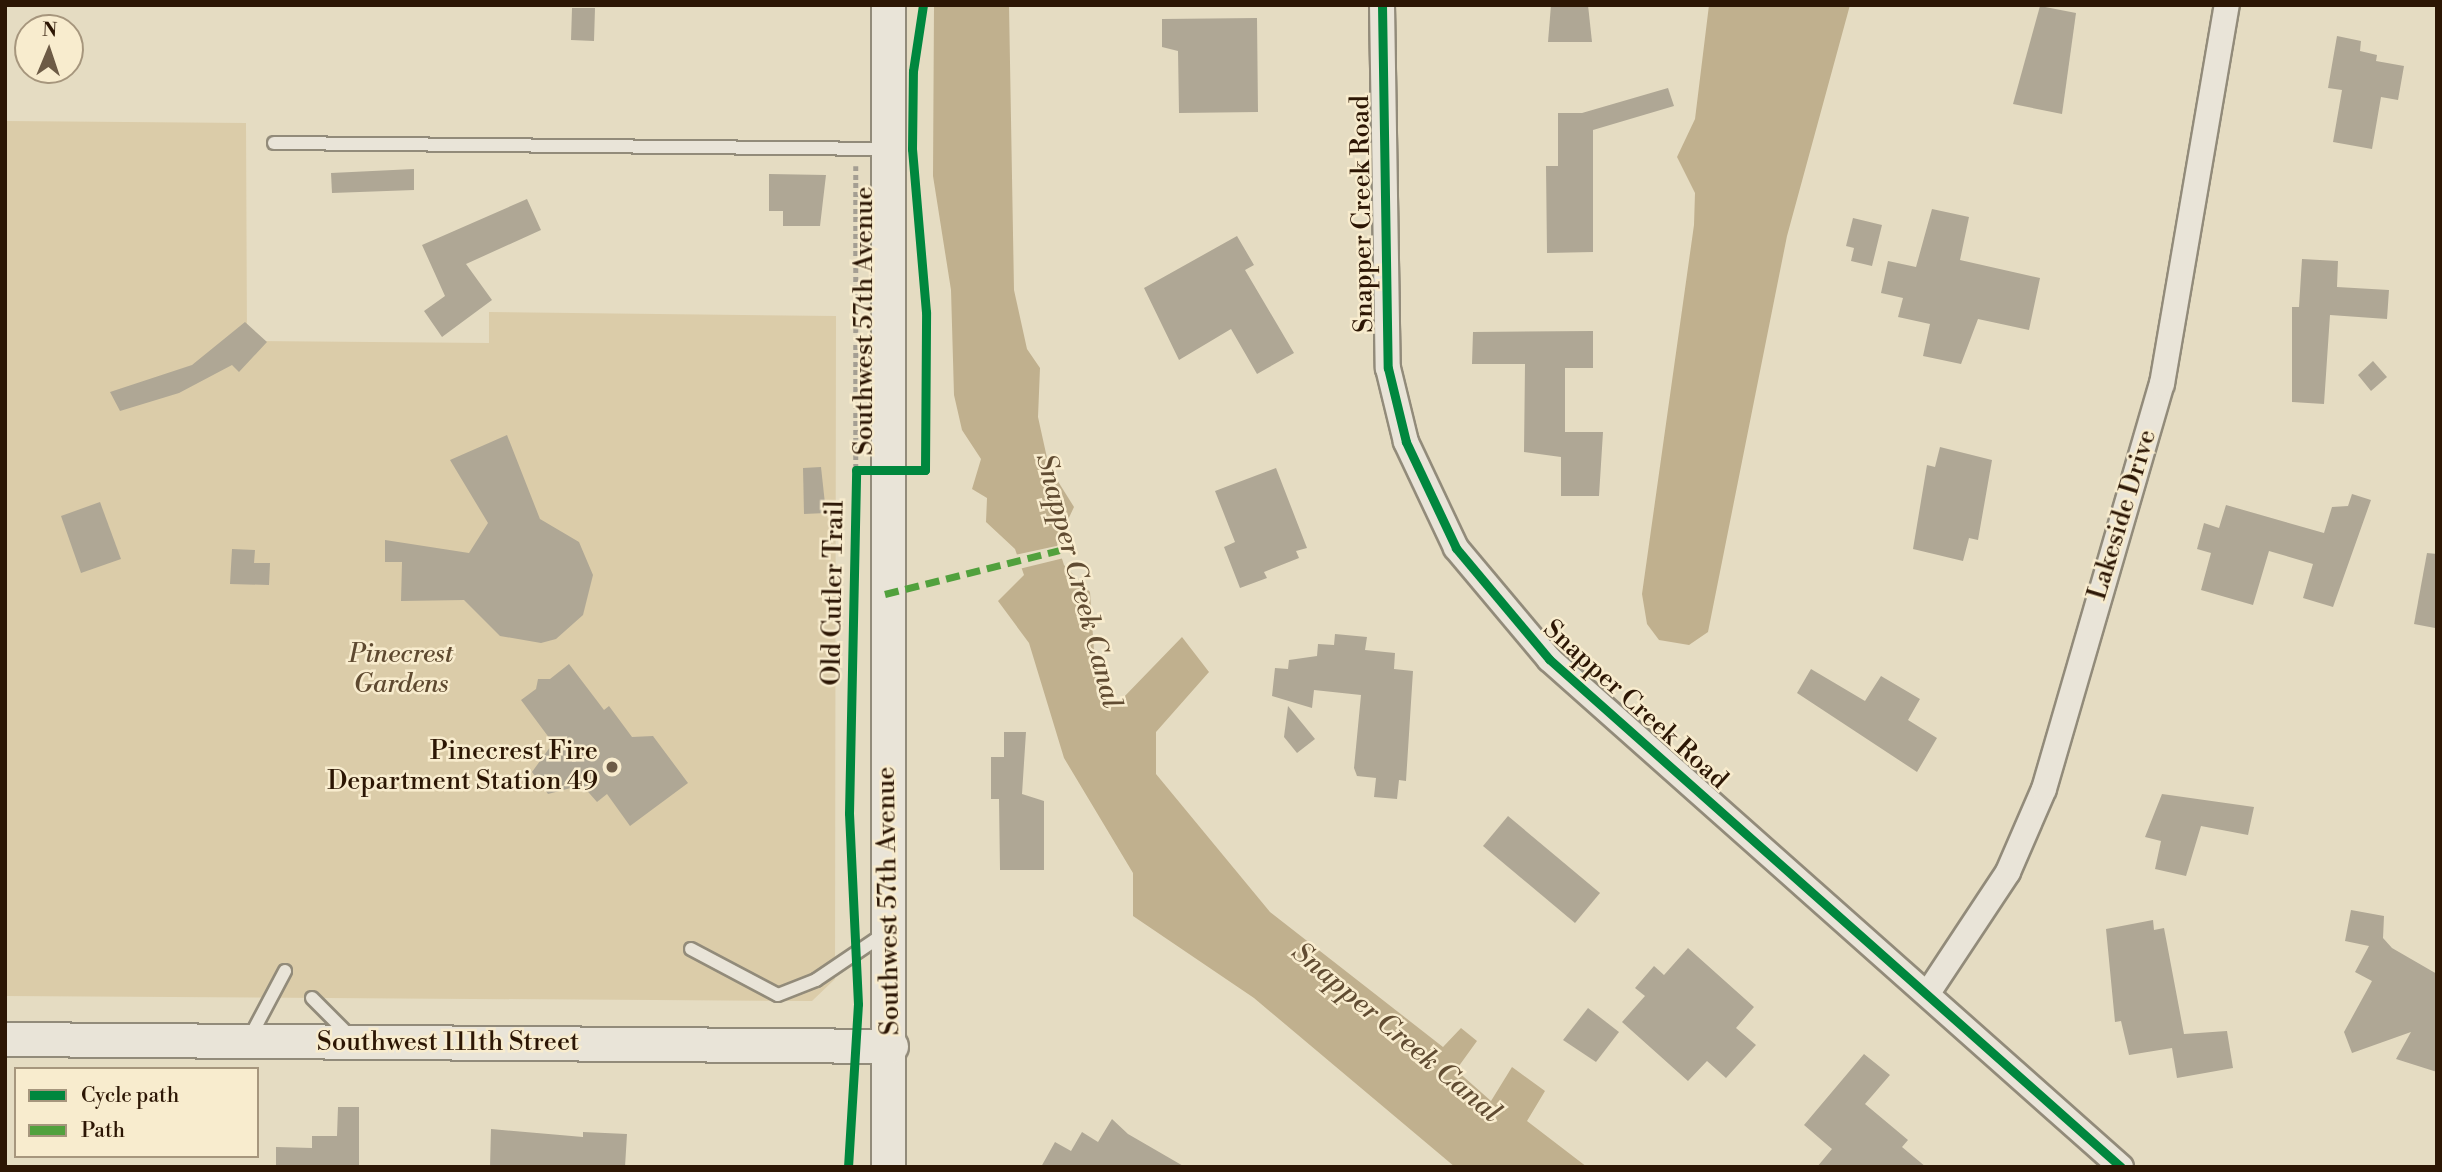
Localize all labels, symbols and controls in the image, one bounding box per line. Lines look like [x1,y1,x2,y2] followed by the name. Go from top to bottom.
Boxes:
[14,14,84,84] north arrow
[42,18,58,42] text: N
[1345,95,1381,333] street label: Snapper Creek Road
[849,187,881,455] street label: Southwest 57th Avenue
[2082,426,2164,604] street label: Lakeside Drive
[1028,450,1128,712] water label: Snapper Creek Canal
[817,500,851,686] street label: Old Cutler Trail
[1536,614,1734,796] street label: Snapper Creek Road
[349,639,453,700] park label: Pinecrest Gardens
[327,736,598,798] place label: Pinecrest Fire Department Station 49
[604,759,620,775] marker: Pinecrest Fire Department Station 49
[871,766,907,1036] street label: Southwest 57th Avenue
[1285,936,1507,1130] water label: Snapper Creek Canal
[317,1027,579,1059] street label: Southwest 111th Street
[14,1067,259,1158] legend
[81,1083,179,1109] text: Cycle path
[81,1118,125,1144] text: Path

